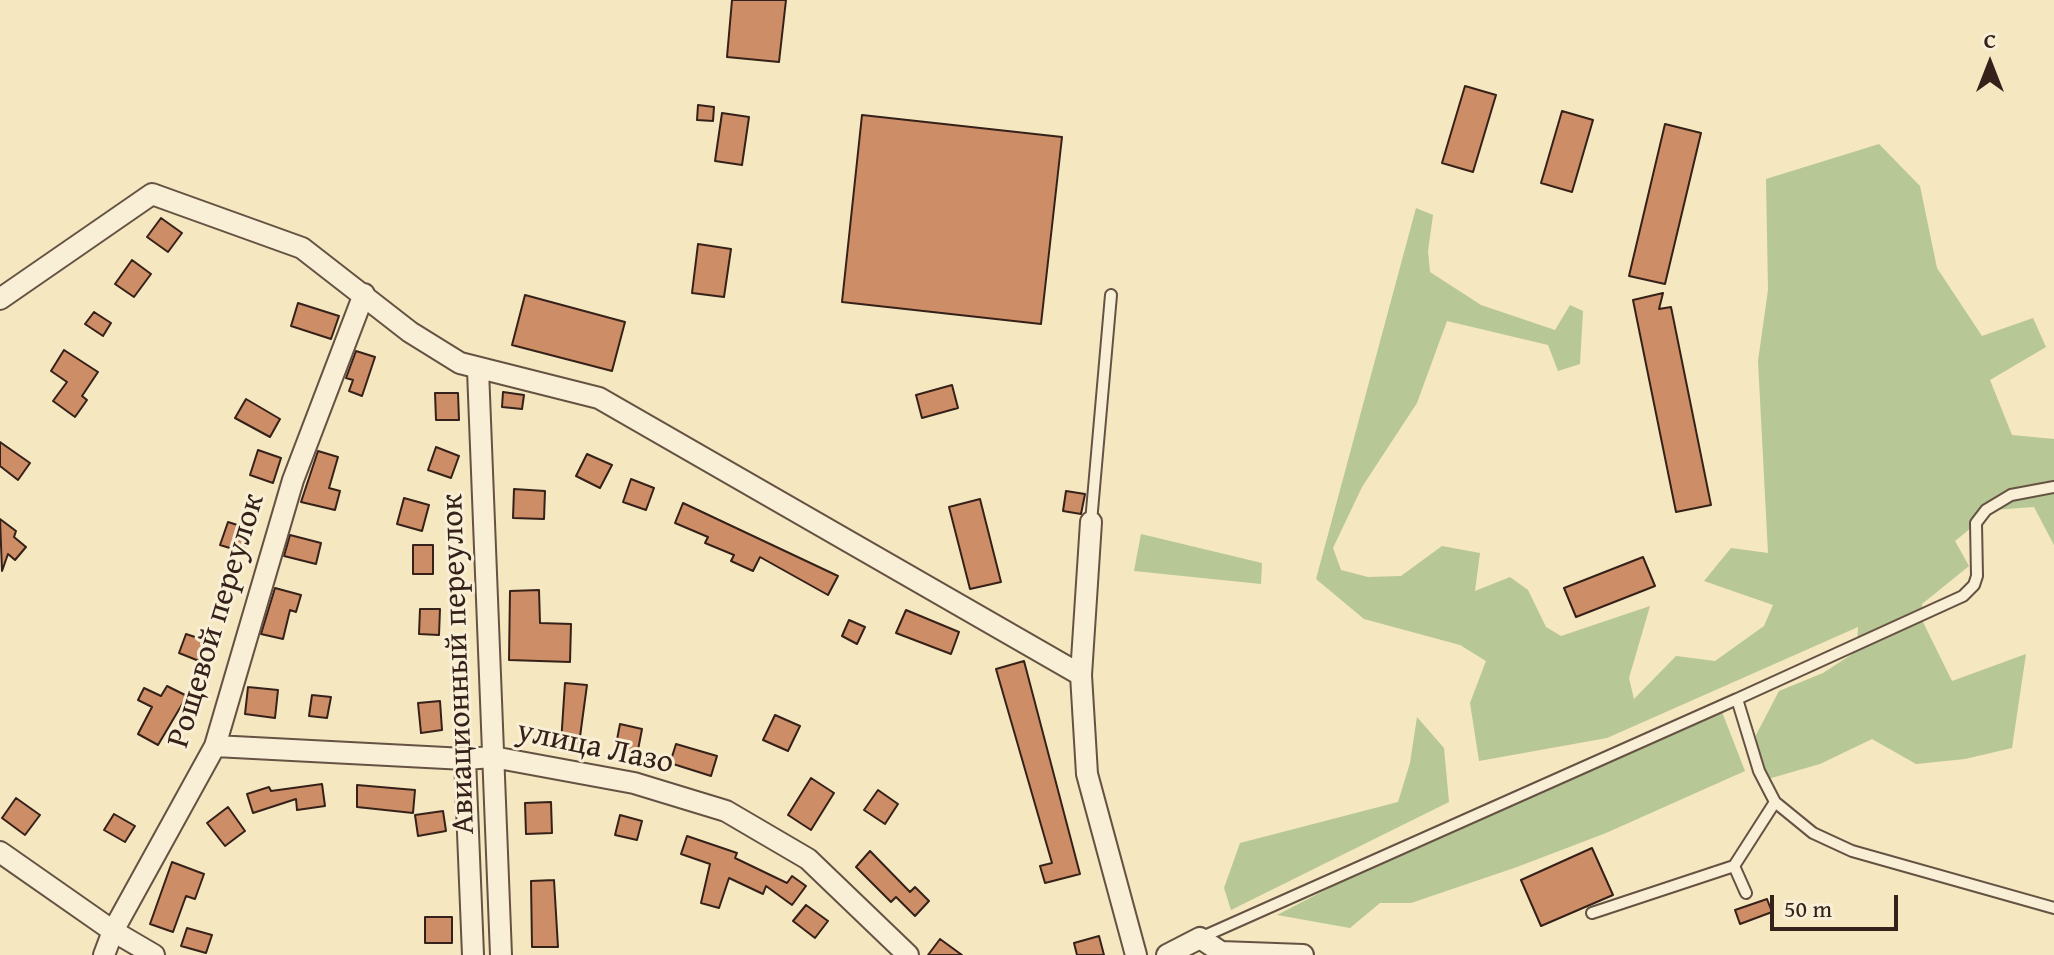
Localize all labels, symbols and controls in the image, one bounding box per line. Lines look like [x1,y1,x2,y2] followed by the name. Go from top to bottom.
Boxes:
[1950,24,2030,104] north arrow
[1984,24,1996,56] text: С
[160,489,274,753] street label: Рощевой переулок
[434,493,484,835] street label: Авиационный переулок
[513,713,677,783] street label: улица Лазо
[1774,879,1902,929] scale bar
[1784,891,1832,926] text: 50 m

